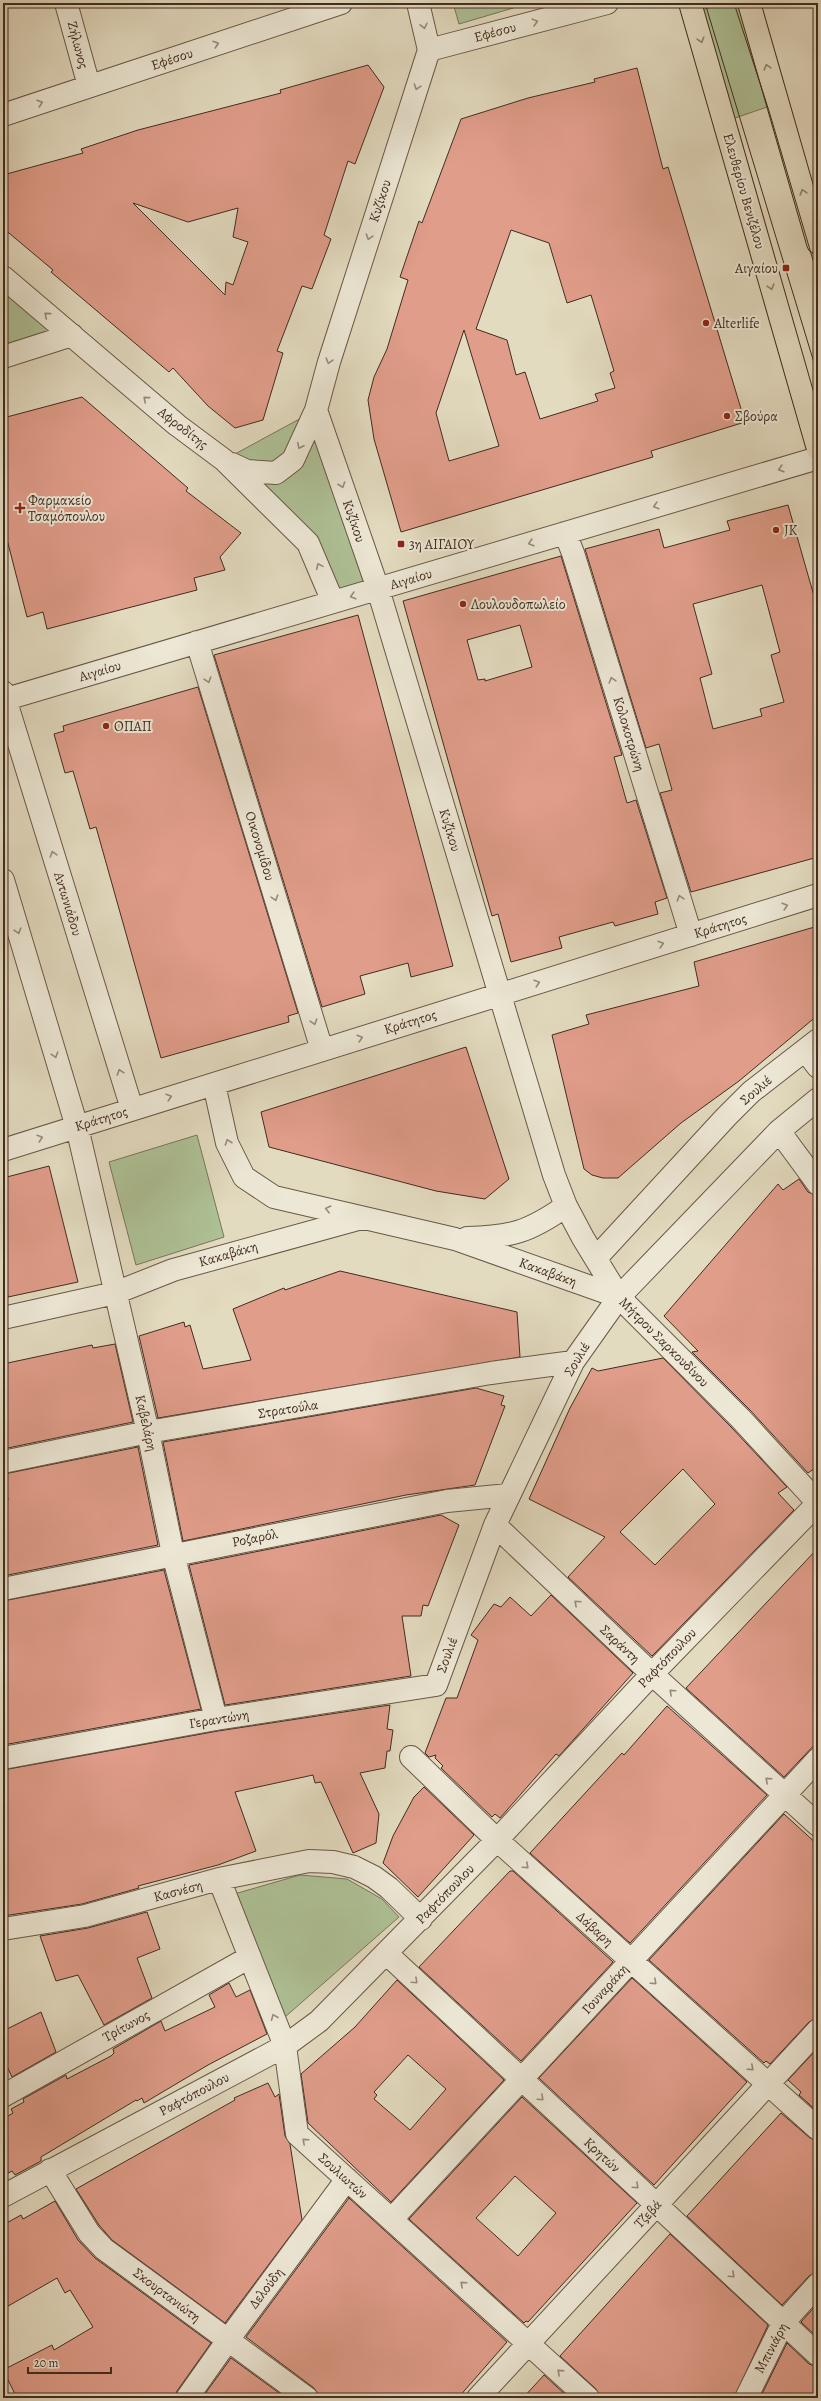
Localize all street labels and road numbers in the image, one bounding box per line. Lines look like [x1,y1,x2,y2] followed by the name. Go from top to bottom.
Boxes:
[472,17,518,47] street label: Εφέσου
[63,19,93,71] street label: Ζήλωνος
[149,43,195,75] street label: Εφέσου
[718,131,770,251] street label: Ελευθερίου Βενιζέλου
[364,177,396,225] street label: Κυζίκου
[153,402,212,454] street label: Αφροδίτης
[338,497,370,545] street label: Κυζίκου
[387,564,434,595] street label: Αιγαίου
[76,656,123,687] street label: Αιγαίου
[609,694,649,774] street label: Κολοκοτρώνη
[434,806,466,854] street label: Κυζίκου
[240,809,280,883] street label: Οικονομίδου
[49,869,87,938] street label: Αντωνιάδου
[691,909,749,943] street label: Κράτητος
[381,1005,439,1039] street label: Κράτητος
[736,1071,776,1109] street label: Σουλιέ
[72,1102,130,1136] street label: Κράτητος
[196,1237,260,1271] street label: Κακαβάκη
[516,1253,580,1291] street label: Κακαβάκη
[615,1293,713,1391] street label: Μήτρου Σαρκουδίνου
[559,1338,595,1380] street label: Σουλιέ
[130,1393,162,1453] street label: Καβελάρη
[257,1395,320,1423] street label: Στρατούλα
[230,1524,280,1552] street label: Ροζαρόλ
[596,1620,644,1668] street label: Σαράντη
[633,1624,701,1692] street label: Ραφτόπουλου
[432,1634,462,1675] street label: Σουλιέ
[188,1705,250,1733] street label: Γεραντώνη
[411,1860,479,1928] street label: Ραφτόπουλου
[151,1875,205,1907] street label: Κασνέση
[572,1907,618,1951] street label: Δάβαρη
[577,1960,633,2018] street label: Γουναράκη
[99,2005,153,2047] street label: Τρίτωνος
[156,2068,232,2120] street label: Ραφτόπουλου
[580,2133,625,2177] street label: Κρητών
[314,2149,372,2204] street label: Σουλιωτών
[630,2195,666,2232] street label: Τζεβά
[129,2263,205,2327] street label: Σκουρτανιώτη
[244,2263,288,2313] street label: Δελούδη
[750,2319,792,2377] street label: Μπινιάρη

